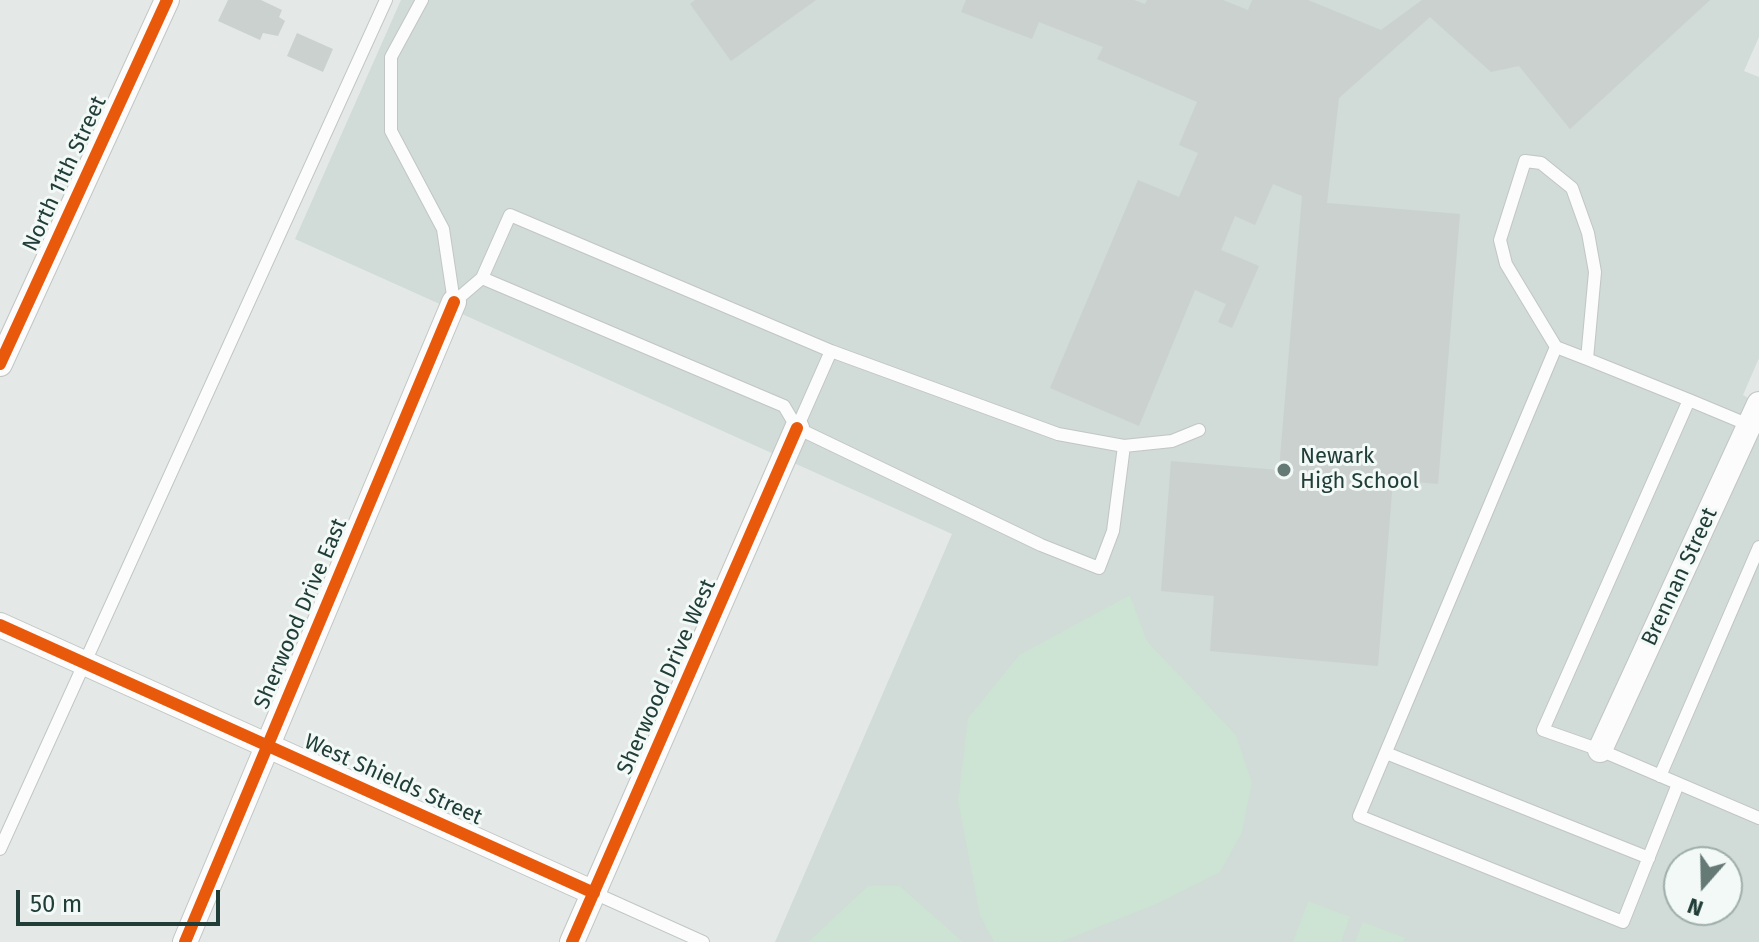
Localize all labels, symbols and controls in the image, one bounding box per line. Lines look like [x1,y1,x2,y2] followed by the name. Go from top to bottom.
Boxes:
[18,92,112,256] street label: North 11th Street
[1300,444,1419,496] place label: Newark High School
[1275,461,1293,479] marker: Newark High School
[1636,504,1724,650] street label: Brennan Street
[249,515,353,713] street label: Sherwood Drive East
[612,575,722,779] street label: Sherwood Drive West
[300,729,486,831] street label: West Shields Street
[1663,846,1743,926] north arrow
[20,874,224,924] scale bar
[30,890,82,918] text: 50 m
[1684,892,1707,922] text: N

